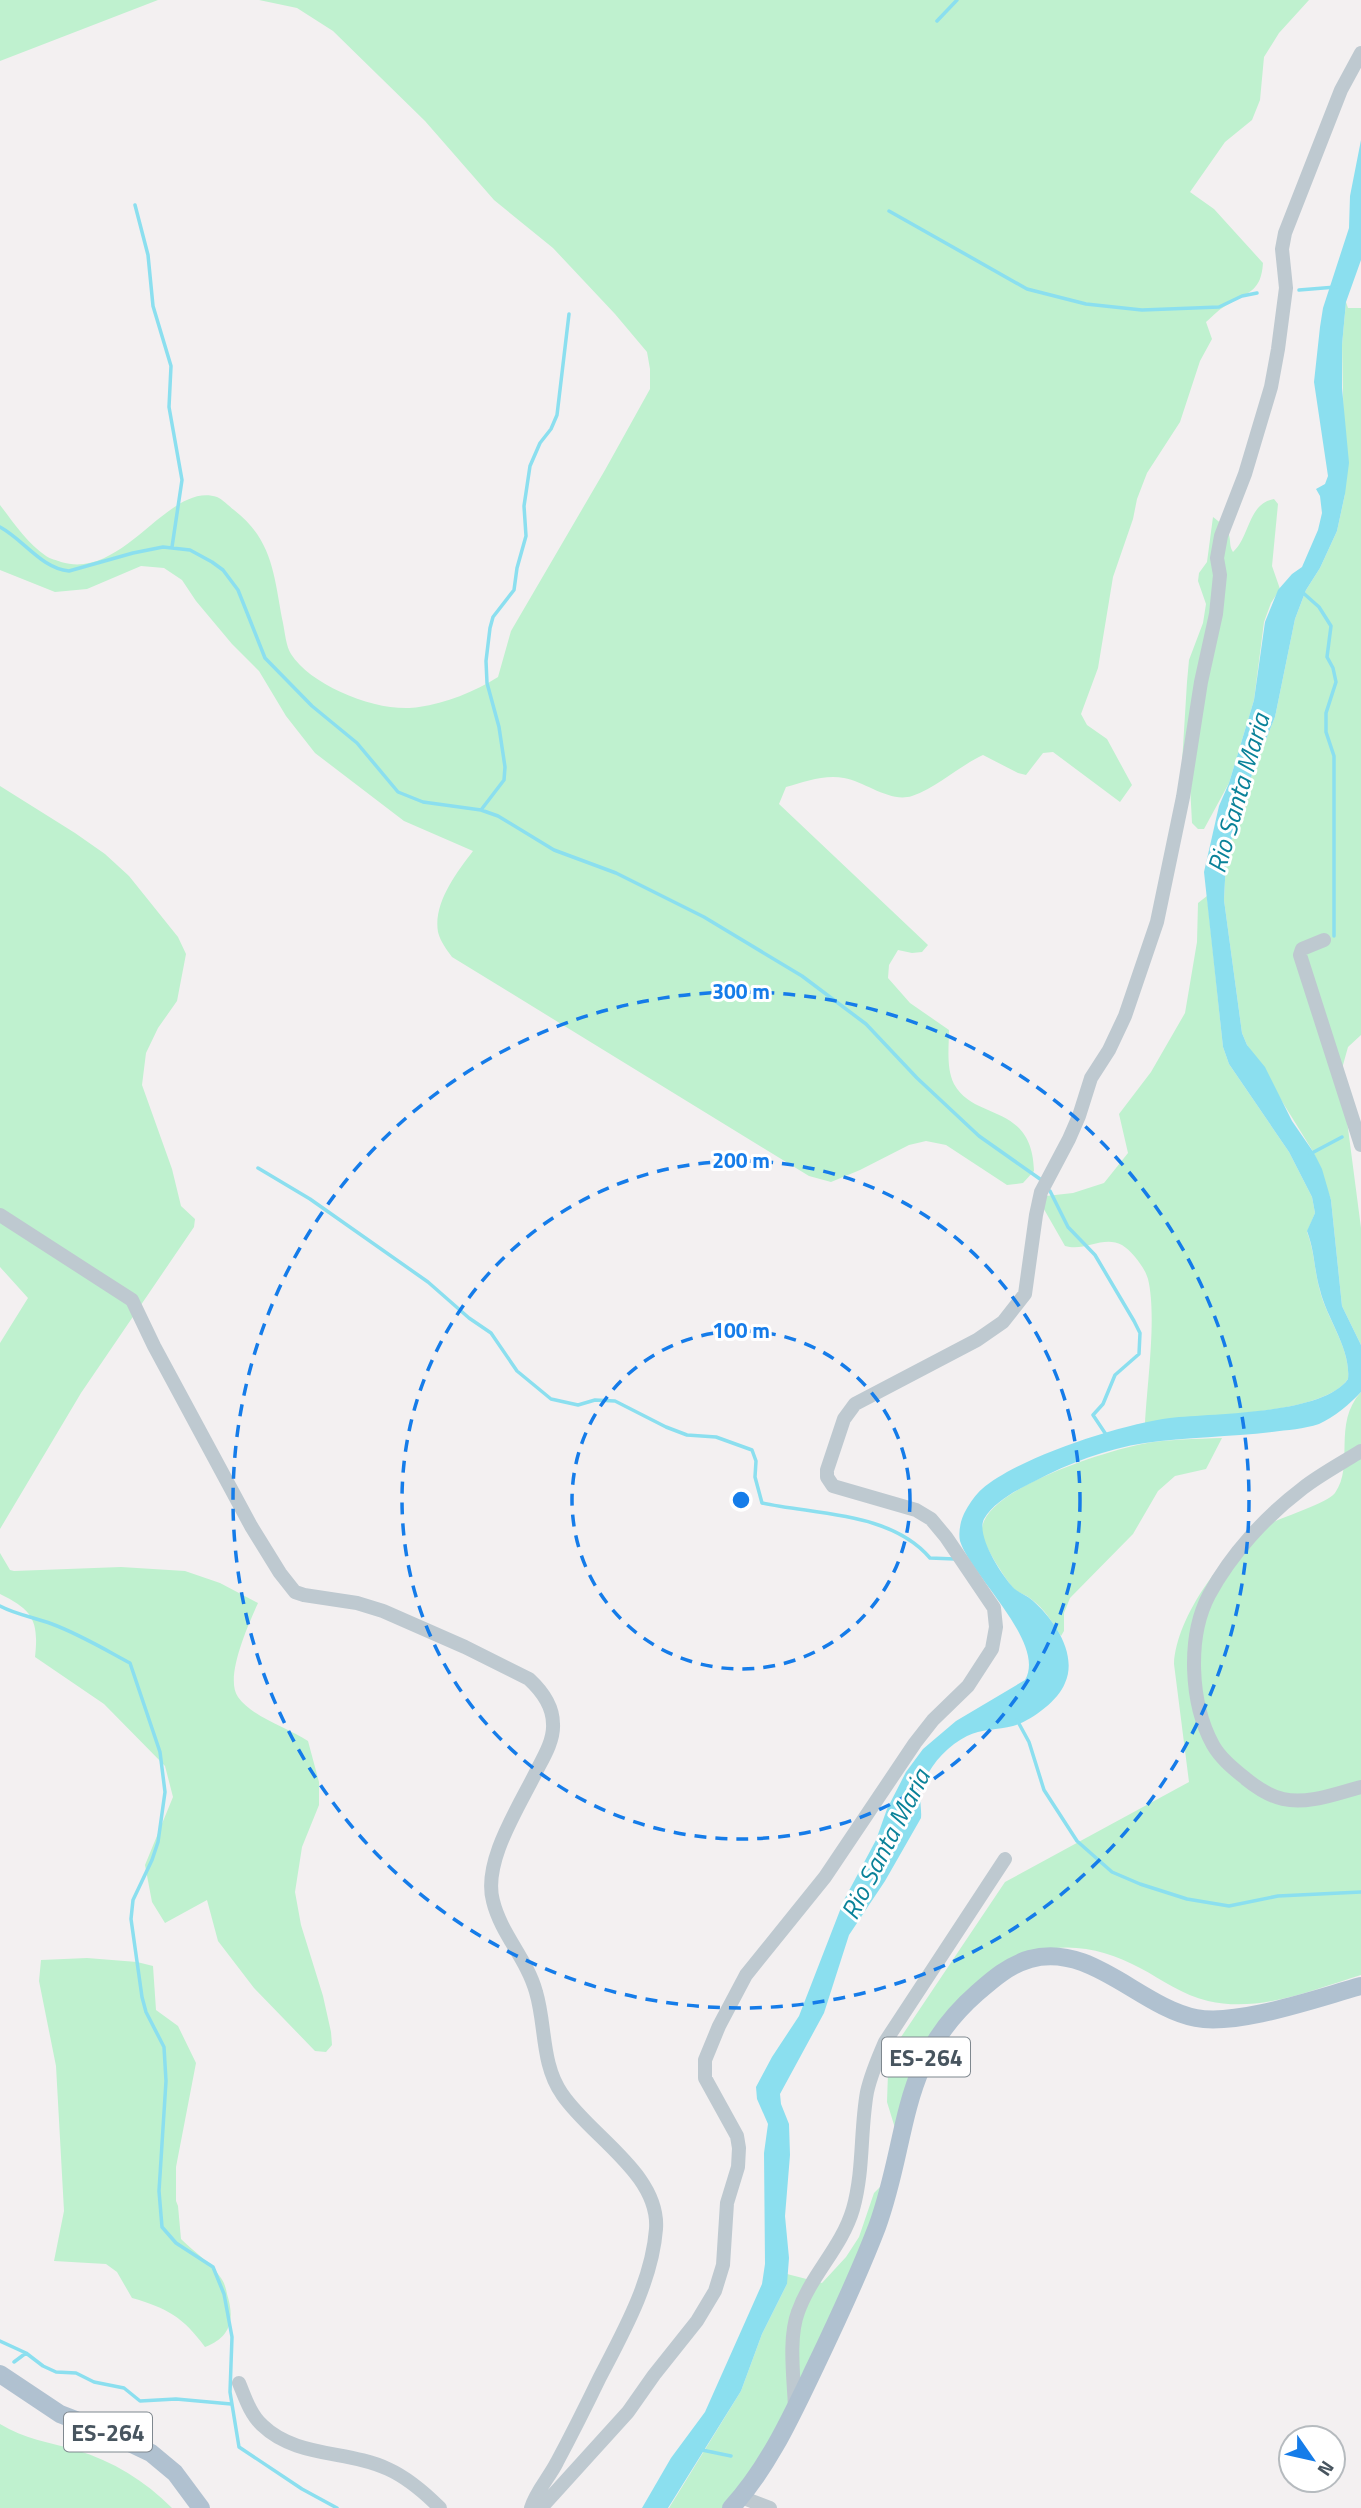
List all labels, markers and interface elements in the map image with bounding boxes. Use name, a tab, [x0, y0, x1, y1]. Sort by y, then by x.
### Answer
water label: Rio Santa Maria	[1197, 707, 1280, 877]
text: 300 m	[712, 975, 770, 1007]
text: 200 m	[712, 1144, 770, 1176]
text: 100 m	[712, 1314, 770, 1346]
centre of rings	[729, 1488, 753, 1512]
water label: Rio Santa Maria	[830, 1760, 941, 1926]
road number: ES-264	[882, 2038, 970, 2076]
road number: ES-264	[64, 2412, 152, 2452]
north arrow	[1277, 2424, 1347, 2494]
text: N	[1311, 2455, 1342, 2482]

